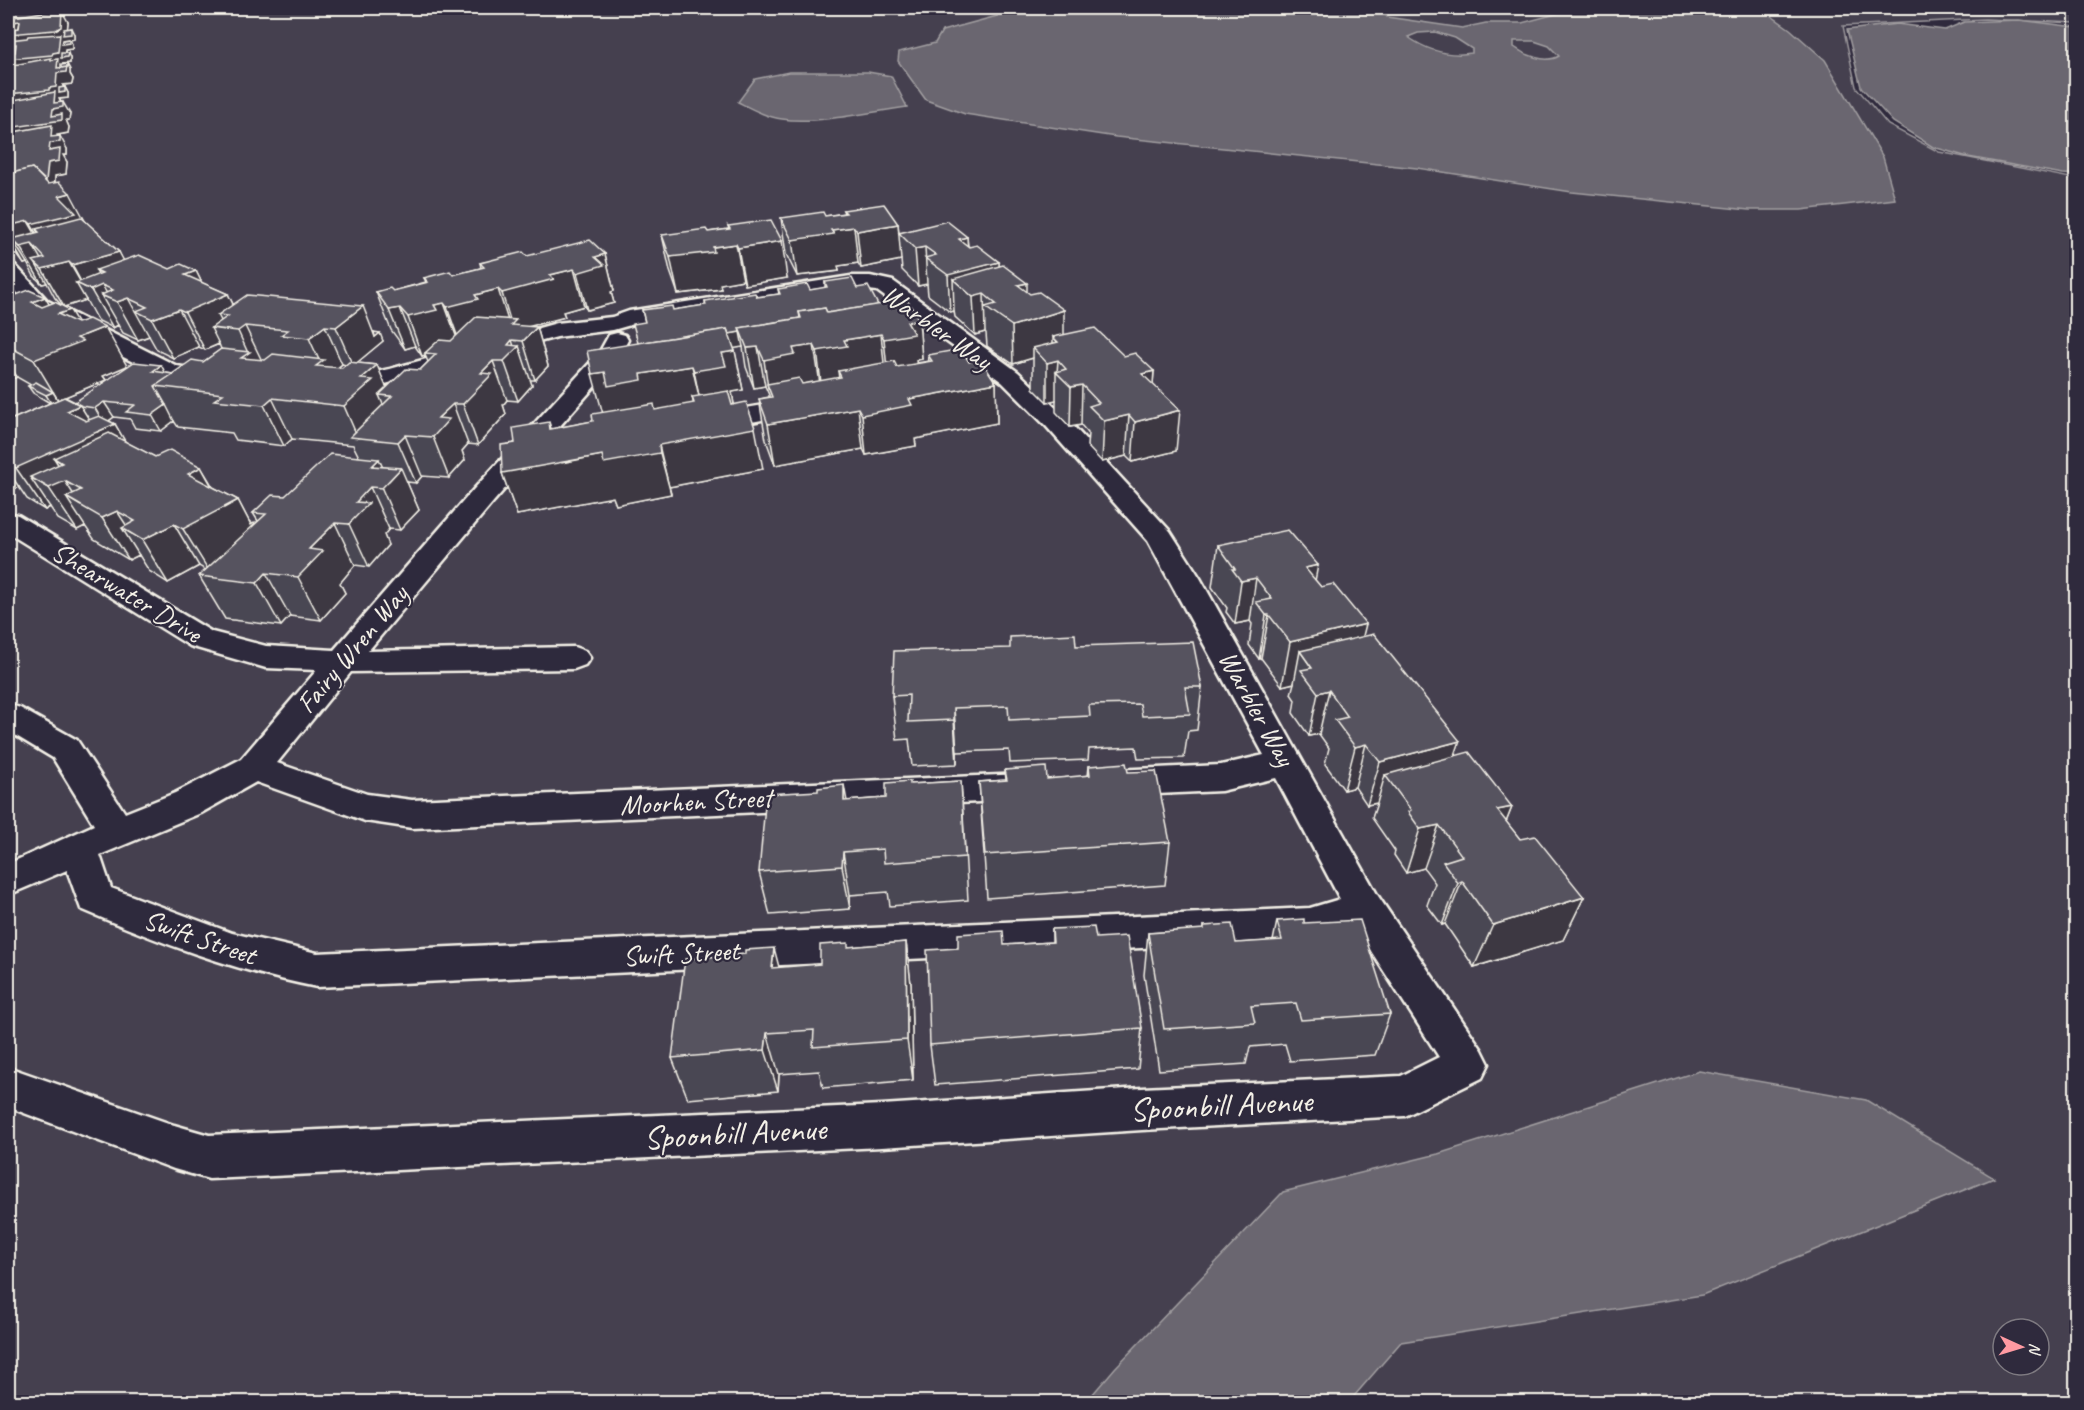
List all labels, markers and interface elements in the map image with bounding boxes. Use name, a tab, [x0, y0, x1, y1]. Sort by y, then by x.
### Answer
street label: Warbler Way	[875, 276, 1001, 379]
street label: Shearwater Drive	[46, 534, 210, 651]
street label: Fairy Wren Way	[288, 576, 417, 720]
street label: Warbler Way	[1211, 644, 1304, 774]
street label: Moorhen Street	[619, 779, 777, 822]
street label: Swift Street	[139, 902, 263, 973]
street label: Swift Street	[622, 932, 743, 974]
street label: Spoonbill Avenue	[1129, 1079, 1315, 1131]
street label: Spoonbill Avenue	[643, 1107, 829, 1159]
north arrow	[1991, 1317, 2051, 1377]
text: N	[2024, 1342, 2045, 1357]

